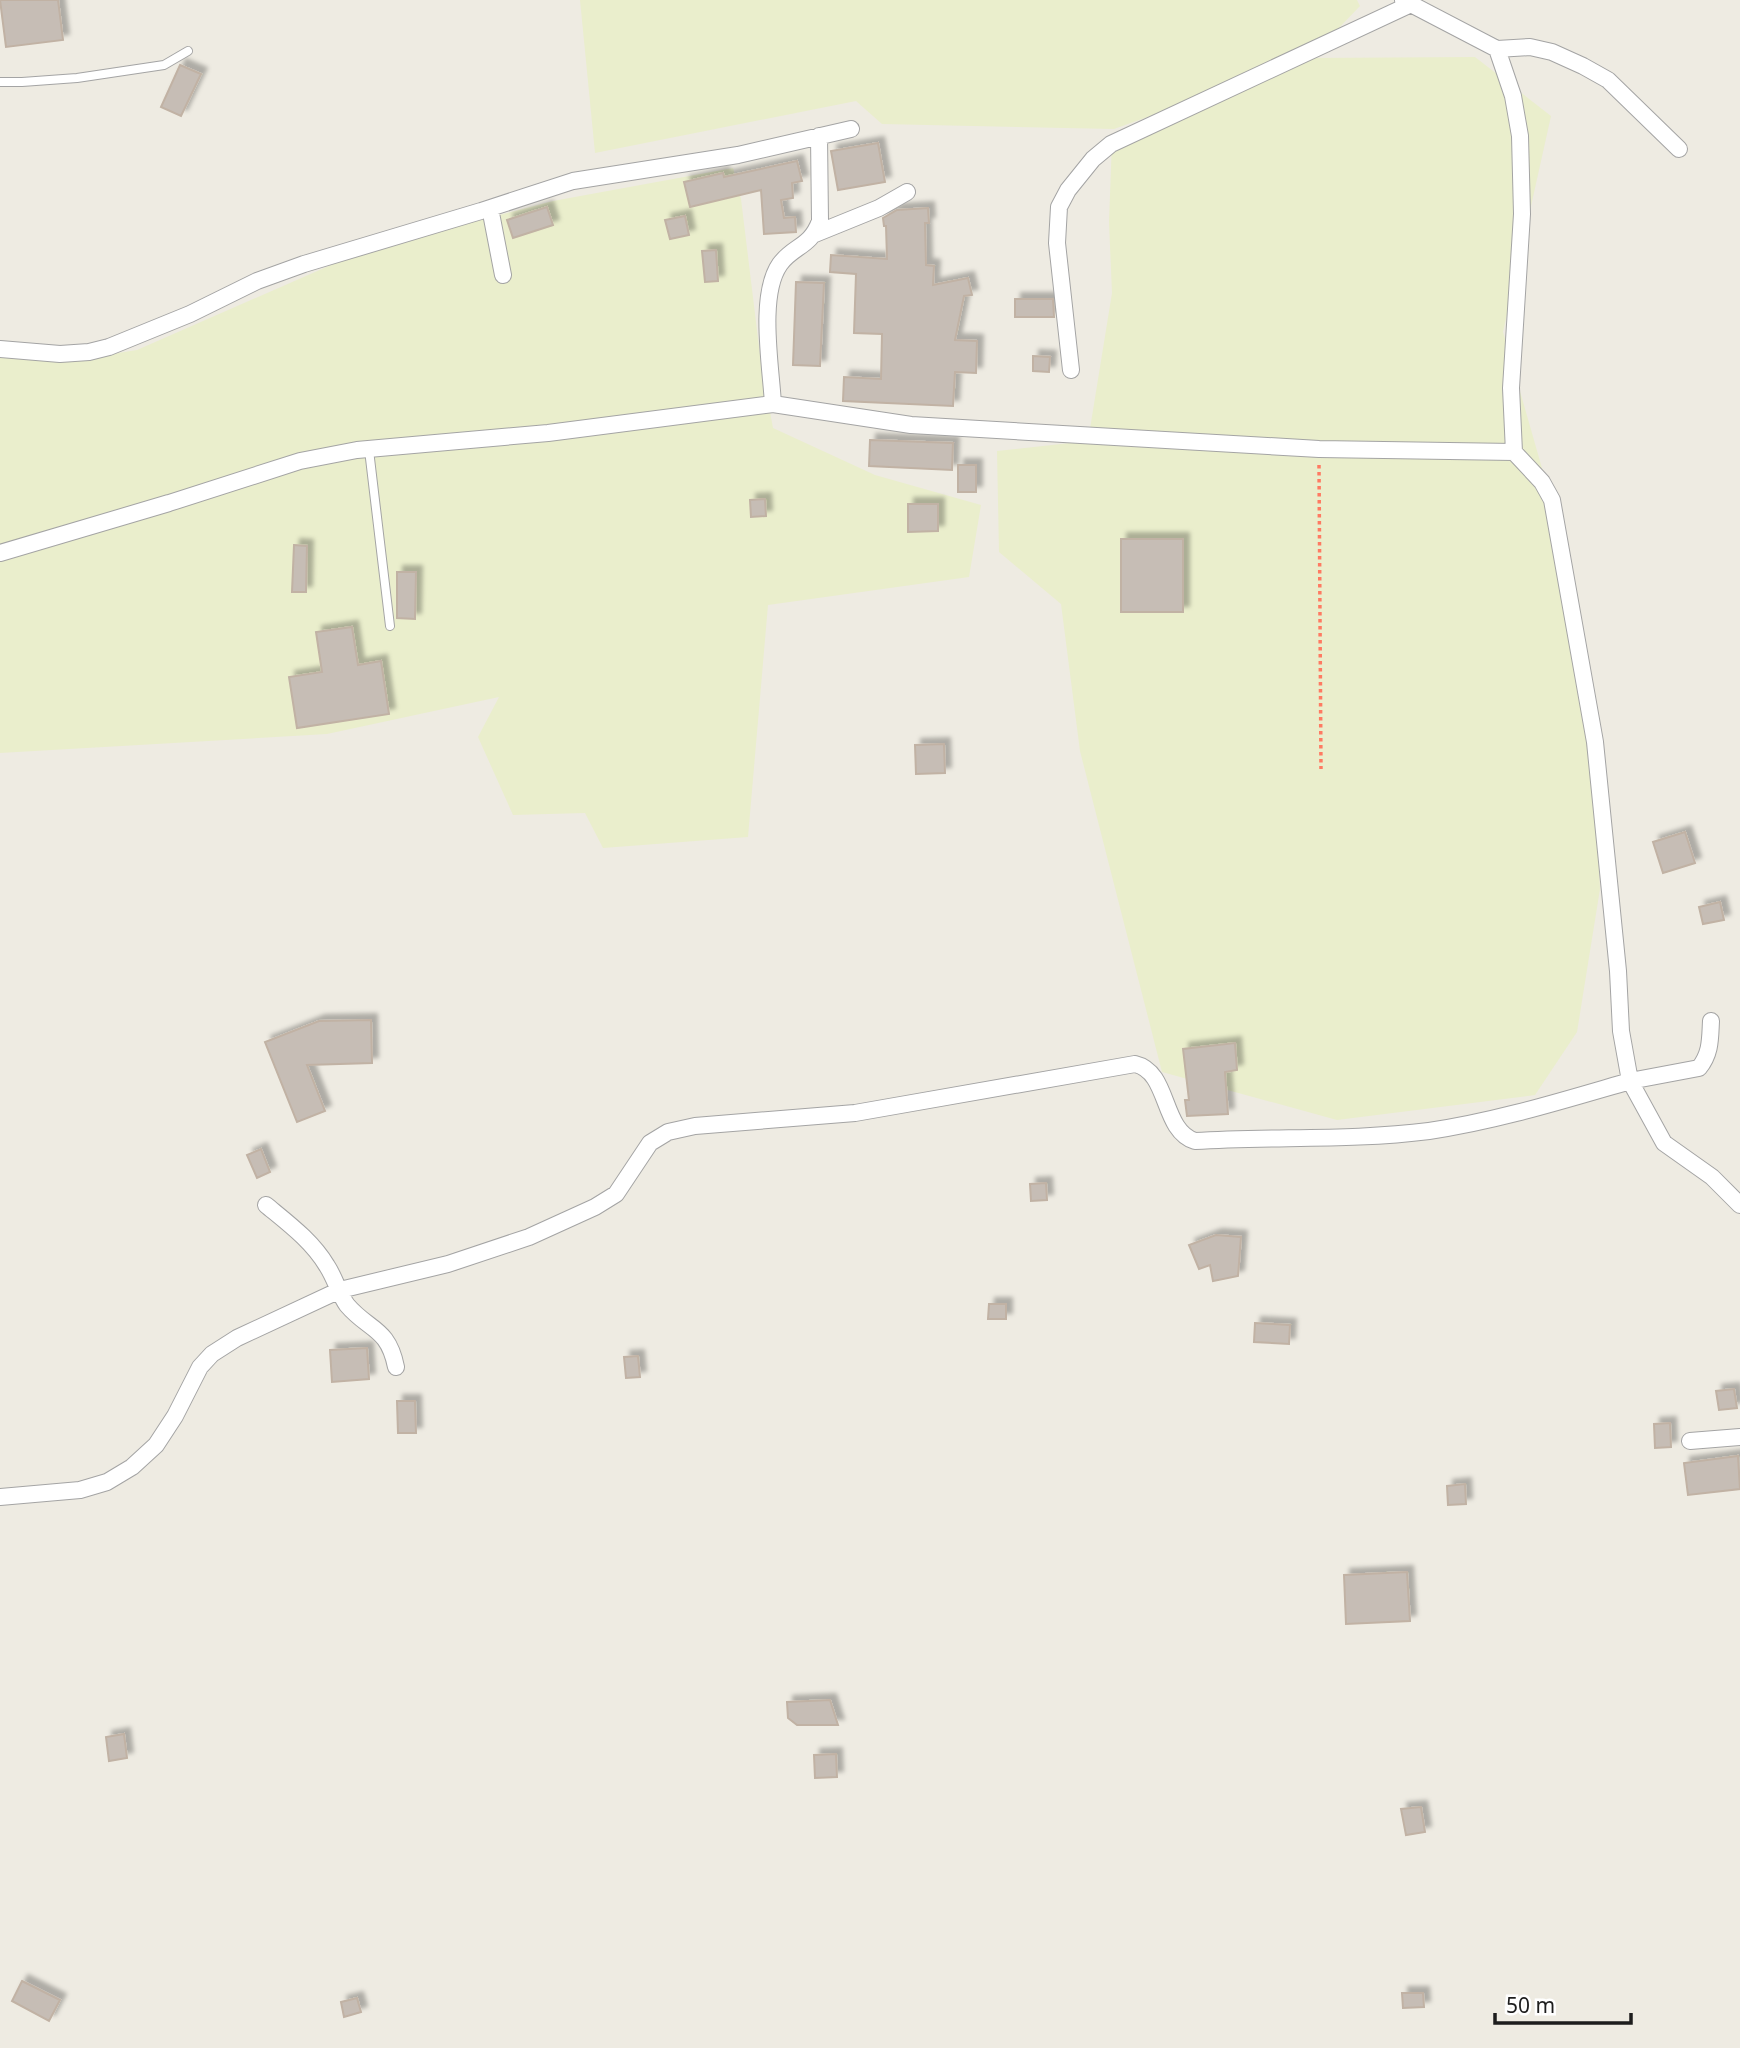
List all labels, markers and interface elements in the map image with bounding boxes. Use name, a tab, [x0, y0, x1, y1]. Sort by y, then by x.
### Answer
scale bar	[1495, 1982, 1632, 2026]
text: 50 m	[1506, 1991, 1555, 2019]

